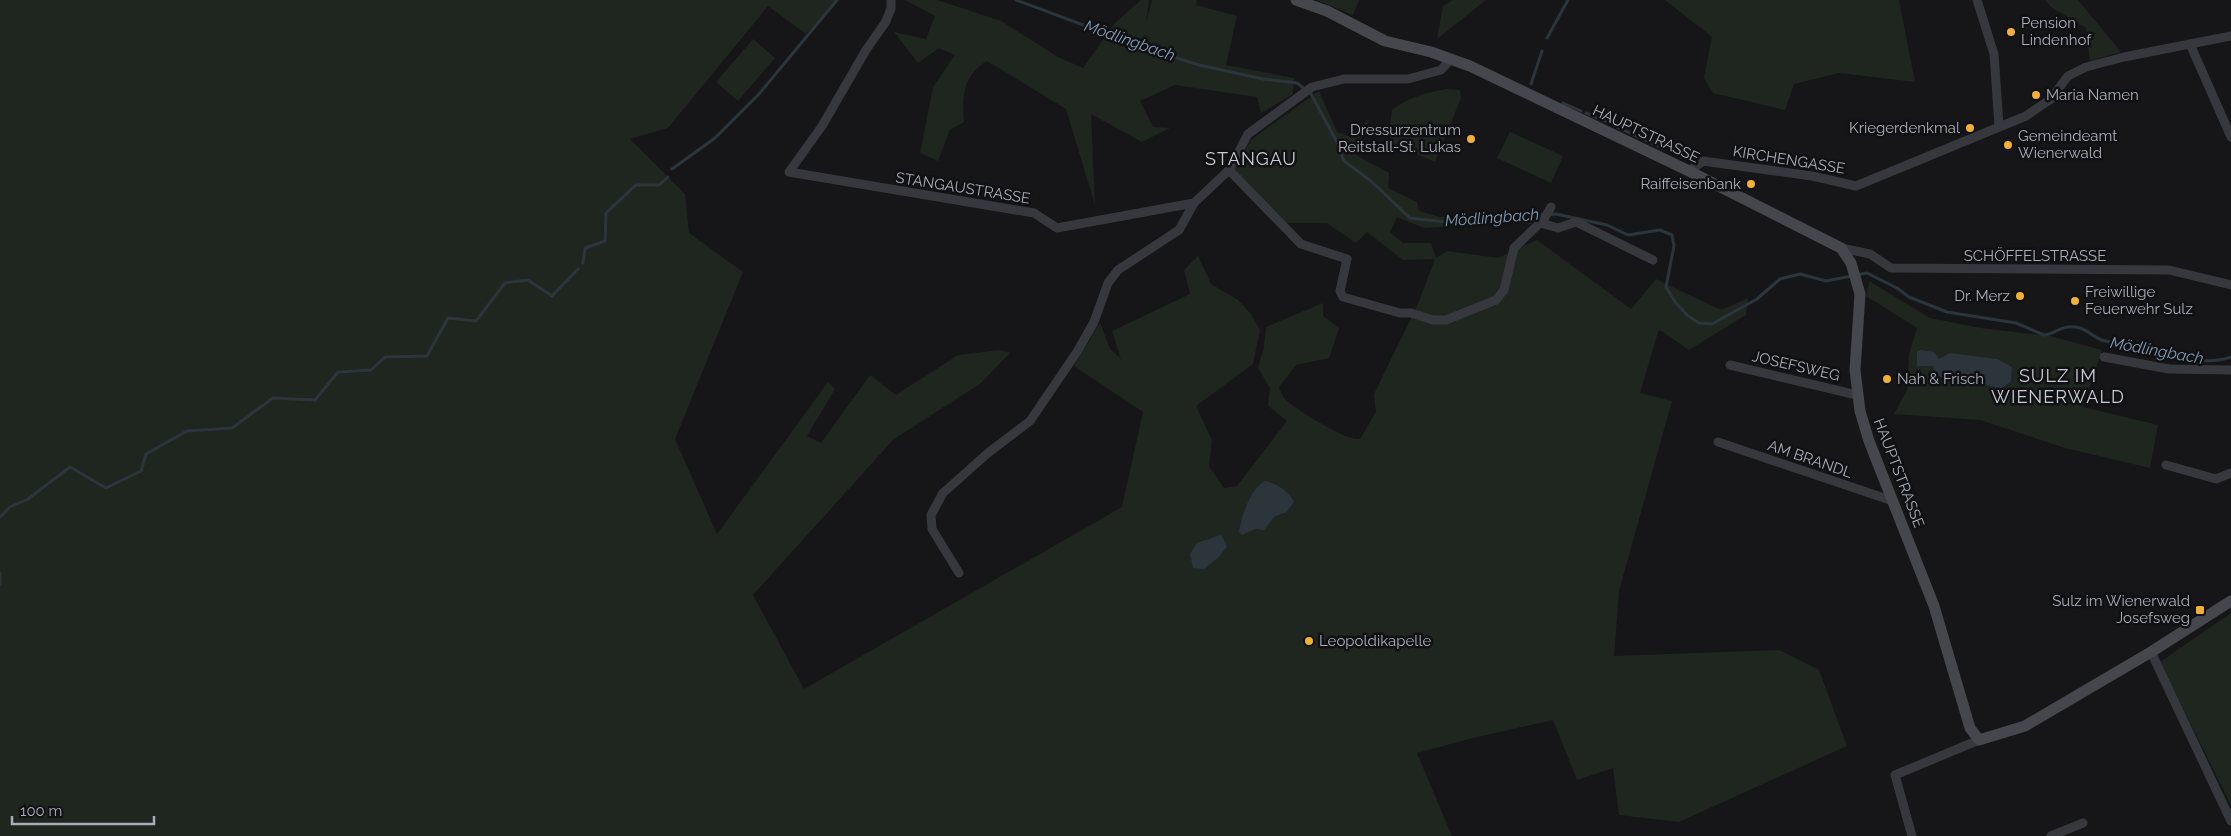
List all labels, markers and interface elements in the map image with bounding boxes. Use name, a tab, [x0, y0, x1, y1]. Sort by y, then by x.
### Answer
place label: Pension Lindenhof	[2021, 14, 2092, 49]
water label: Mödlingbach	[1082, 16, 1178, 65]
marker: Pension Lindenhof	[2005, 26, 2017, 38]
place label: Maria Namen	[2046, 86, 2139, 104]
marker: Maria Namen	[2030, 89, 2042, 101]
street label: HAUPTSTRASSE	[1590, 101, 1702, 167]
place label: Kriegerdenkmal	[1849, 119, 1961, 137]
place label: Dressurzentrum Reitstall-St. Lukas	[1338, 121, 1461, 156]
marker: Kriegerdenkmal	[1964, 122, 1976, 134]
place label: Gemeindeamt Wienerwald	[2018, 127, 2117, 162]
marker: Dressurzentrum Reitstall-St. Lukas	[1465, 133, 1477, 145]
marker: Gemeindeamt Wienerwald	[2002, 139, 2014, 151]
street label: KIRCHENGASSE	[1732, 142, 1846, 178]
district label: STANGAU	[1205, 148, 1297, 169]
street label: STANGAUSTRASSE	[894, 168, 1032, 208]
place label: Raiffeisenbank	[1640, 175, 1741, 193]
marker: Raiffeisenbank	[1745, 178, 1757, 190]
water label: Mödlingbach	[1444, 205, 1540, 230]
street label: SCHÖFFELSTRASSE	[1964, 246, 2106, 265]
place label: Freiwillige Feuerwehr Sulz	[2085, 283, 2193, 318]
place label: Dr. Merz	[1954, 287, 2010, 305]
marker: Dr. Merz	[2014, 290, 2026, 302]
marker: Freiwillige Feuerwehr Sulz	[2069, 295, 2081, 307]
water label: Mödlingbach	[2109, 333, 2205, 368]
street label: JOSEFSWEG	[1750, 347, 1842, 385]
district label: SULZ IM WIENERWALD	[1991, 365, 2125, 407]
place label: Nah & Frisch	[1897, 370, 1984, 388]
marker: Nah & Frisch	[1881, 373, 1893, 385]
street label: HAUPTSTRASSE	[1870, 416, 1928, 530]
street label: AM BRANDL	[1765, 436, 1855, 482]
place label: Sulz im Wienerwald Josefsweg	[2052, 592, 2190, 627]
marker: Sulz im Wienerwald Josefsweg	[2194, 604, 2206, 616]
place label: Leopoldikapelle	[1319, 632, 1431, 650]
marker: Leopoldikapelle	[1303, 635, 1315, 647]
scale bar	[12, 794, 155, 826]
text: 100 m	[20, 802, 62, 820]

